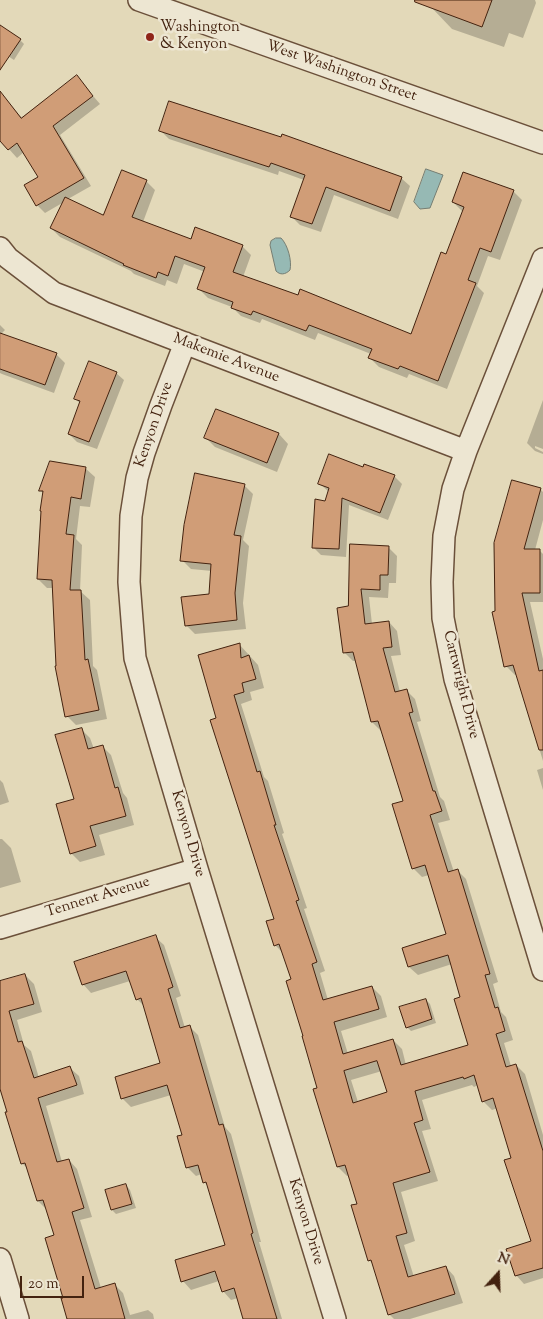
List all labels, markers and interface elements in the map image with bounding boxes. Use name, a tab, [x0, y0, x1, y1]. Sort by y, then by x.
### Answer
place label: Washington & Kenyon	[160, 19, 240, 54]
marker: Washington & Kenyon	[144, 31, 156, 43]
street label: West Washington Street	[263, 38, 419, 106]
street label: Makemie Avenue	[170, 330, 282, 388]
street label: Kenyon Drive	[132, 380, 178, 470]
street label: Cartwright Drive	[438, 629, 482, 741]
street label: Kenyon Drive	[166, 789, 208, 879]
street label: Tennent Avenue	[44, 874, 152, 922]
street label: Kenyon Drive	[283, 1177, 327, 1267]
north arrow	[473, 1249, 523, 1299]
text: N	[494, 1249, 512, 1271]
scale bar	[22, 1266, 86, 1298]
text: 20 m	[28, 1274, 59, 1295]

